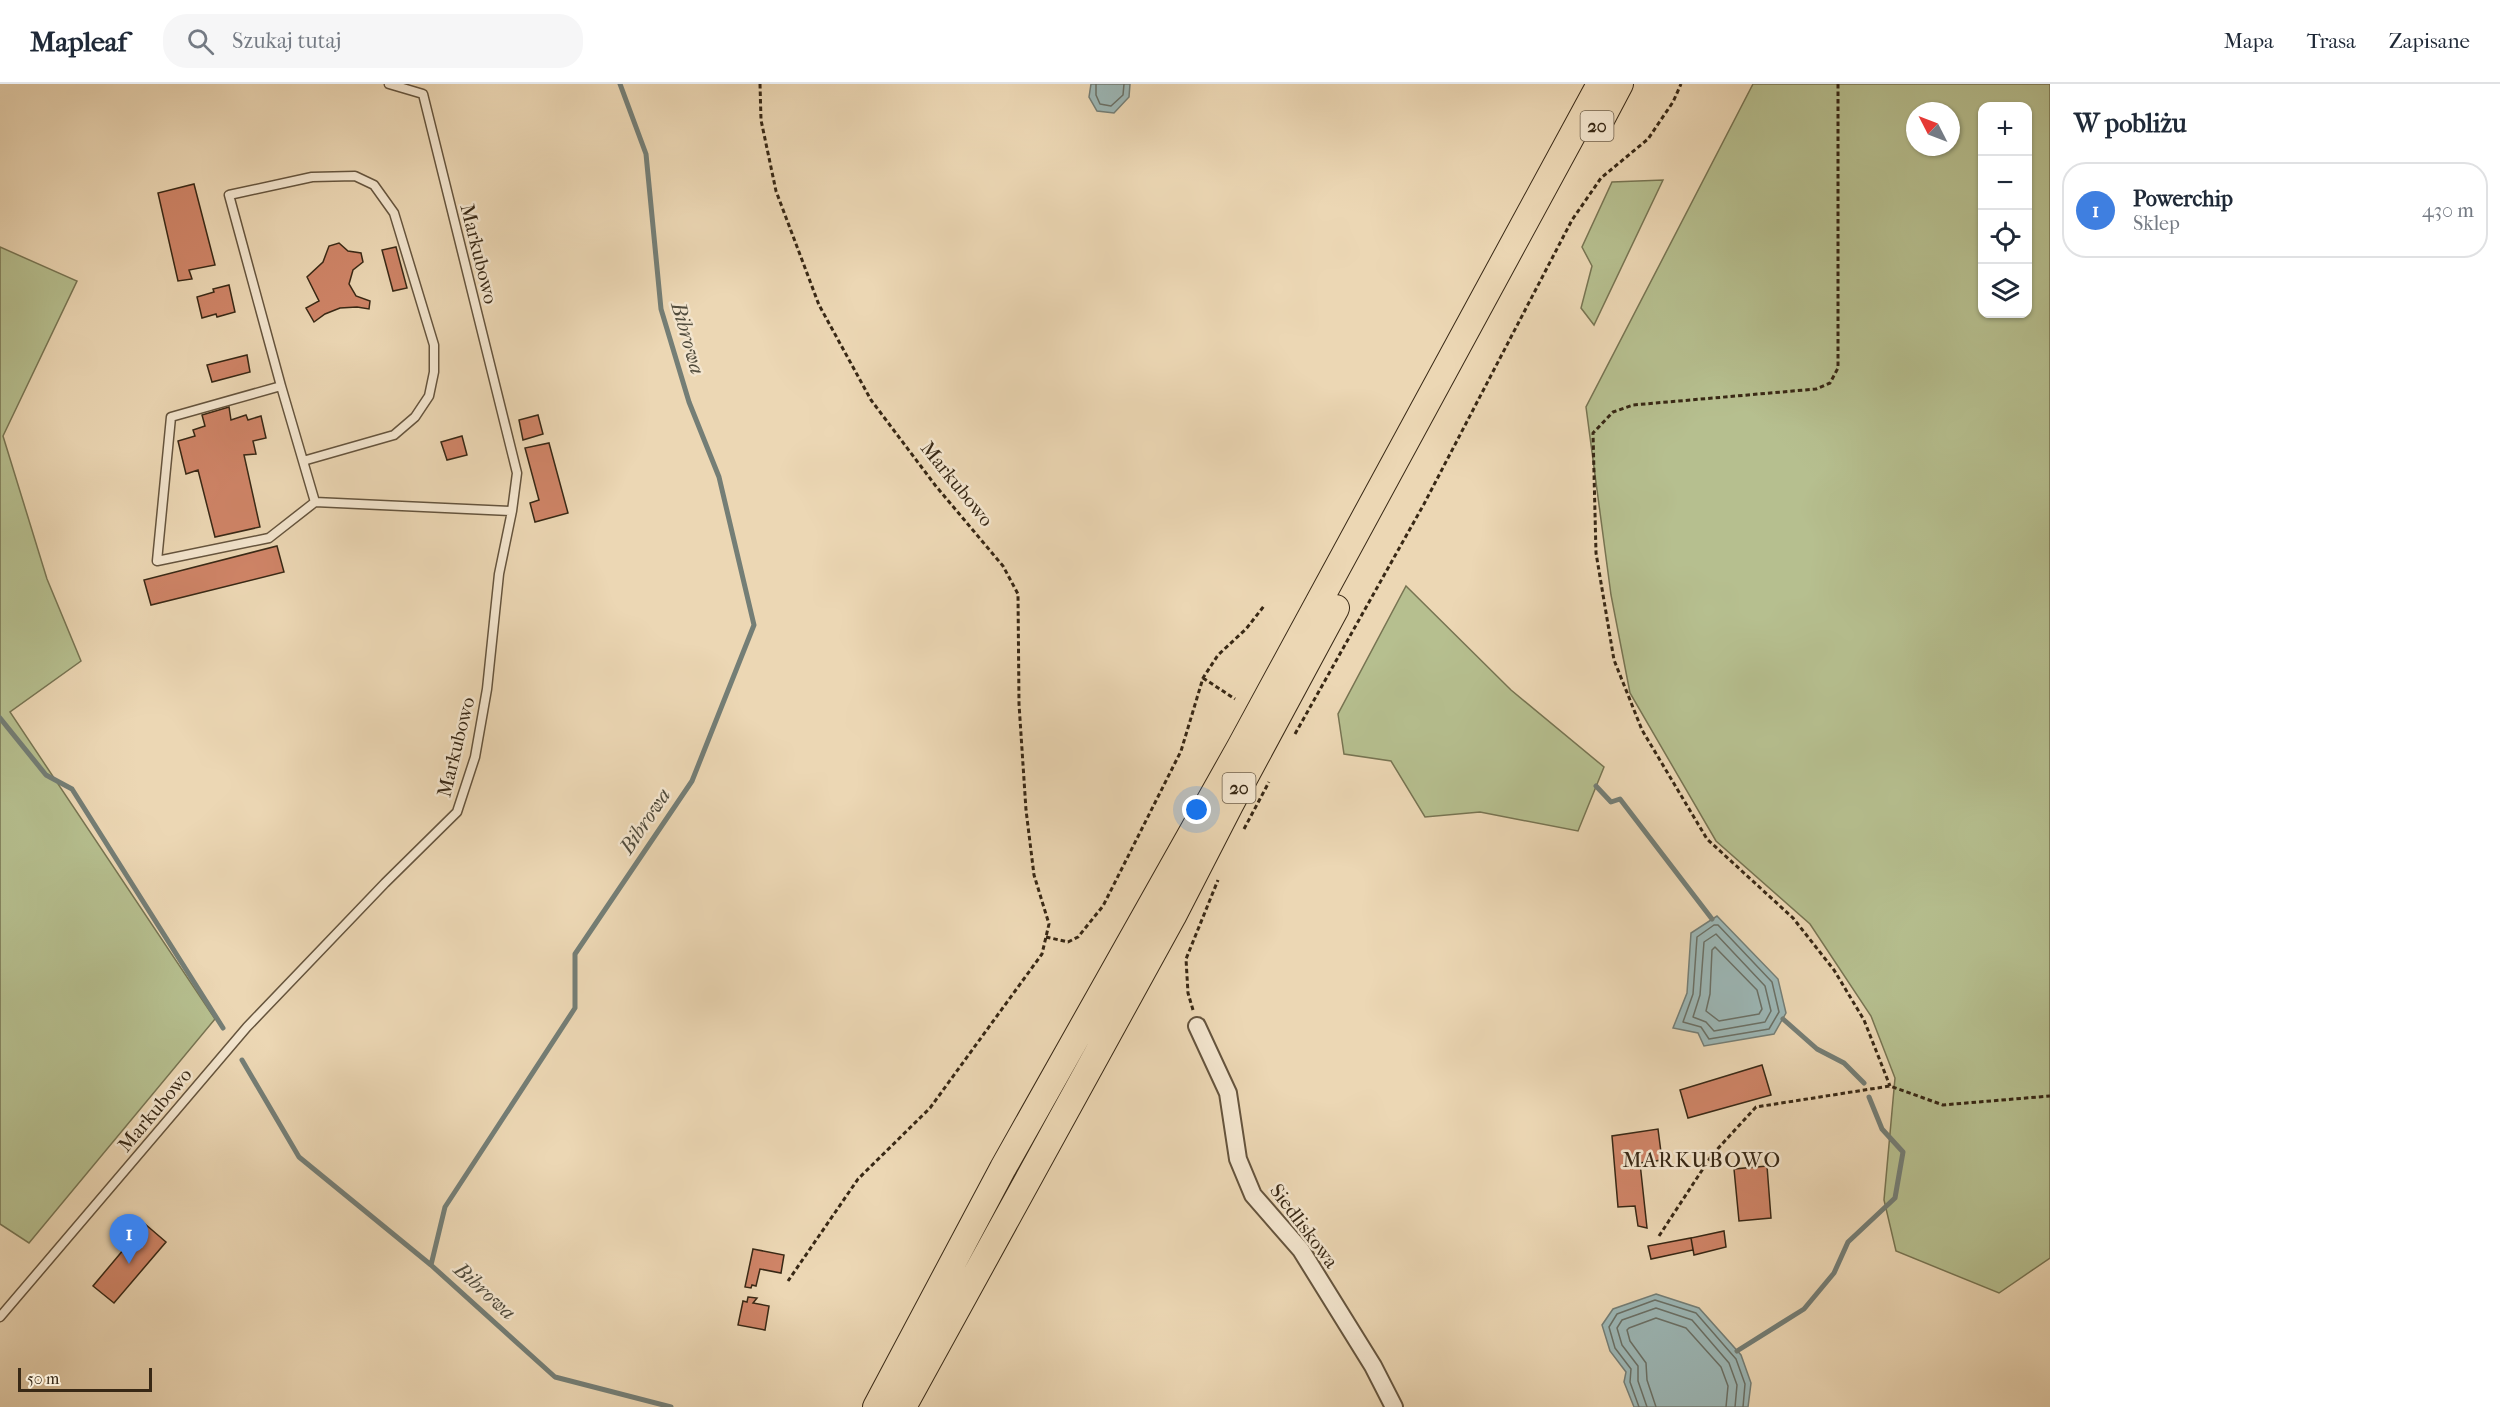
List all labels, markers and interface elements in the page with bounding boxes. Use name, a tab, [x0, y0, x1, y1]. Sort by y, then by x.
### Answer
search box	[163, 14, 583, 68]
text: Mapleaf	[30, 25, 127, 58]
icon: search	[184, 25, 217, 58]
text: Szukaj tutaj	[232, 28, 341, 54]
text: Mapa	[2224, 29, 2274, 53]
text: Trasa	[2307, 29, 2356, 53]
text: Zapisane	[2389, 29, 2470, 53]
north arrow	[1906, 102, 1960, 156]
map controls	[1978, 102, 2032, 318]
button: +	[1978, 102, 2032, 156]
text: W pobliżu	[2074, 108, 2187, 139]
road number: 20	[1580, 111, 1614, 141]
button: −	[1978, 156, 2032, 210]
text: Powerchip	[2133, 186, 2233, 212]
text: 1	[2092, 199, 2099, 222]
text: 430 m	[2422, 199, 2474, 222]
street label: Markubowo	[455, 202, 503, 306]
button: locate	[1978, 210, 2032, 264]
text: Sklep	[2133, 212, 2180, 235]
button: layers	[1978, 264, 2032, 318]
water label: Bibrowa	[666, 298, 710, 377]
street label: Markubowo	[916, 437, 998, 531]
street label: Markubowo	[432, 695, 480, 799]
road number: 20	[1222, 773, 1256, 803]
water label: Bibrowa	[614, 784, 676, 859]
your location	[1182, 795, 1211, 824]
street label: Markubowo	[113, 1063, 197, 1157]
district label: MARKUBOWO	[1622, 1148, 1782, 1172]
street label: Siedliskowa	[1265, 1179, 1343, 1273]
pin: 1	[110, 1214, 148, 1264]
water label: Bibrowa	[449, 1257, 520, 1325]
scale bar	[18, 1365, 152, 1392]
text: 50 m	[27, 1369, 59, 1388]

